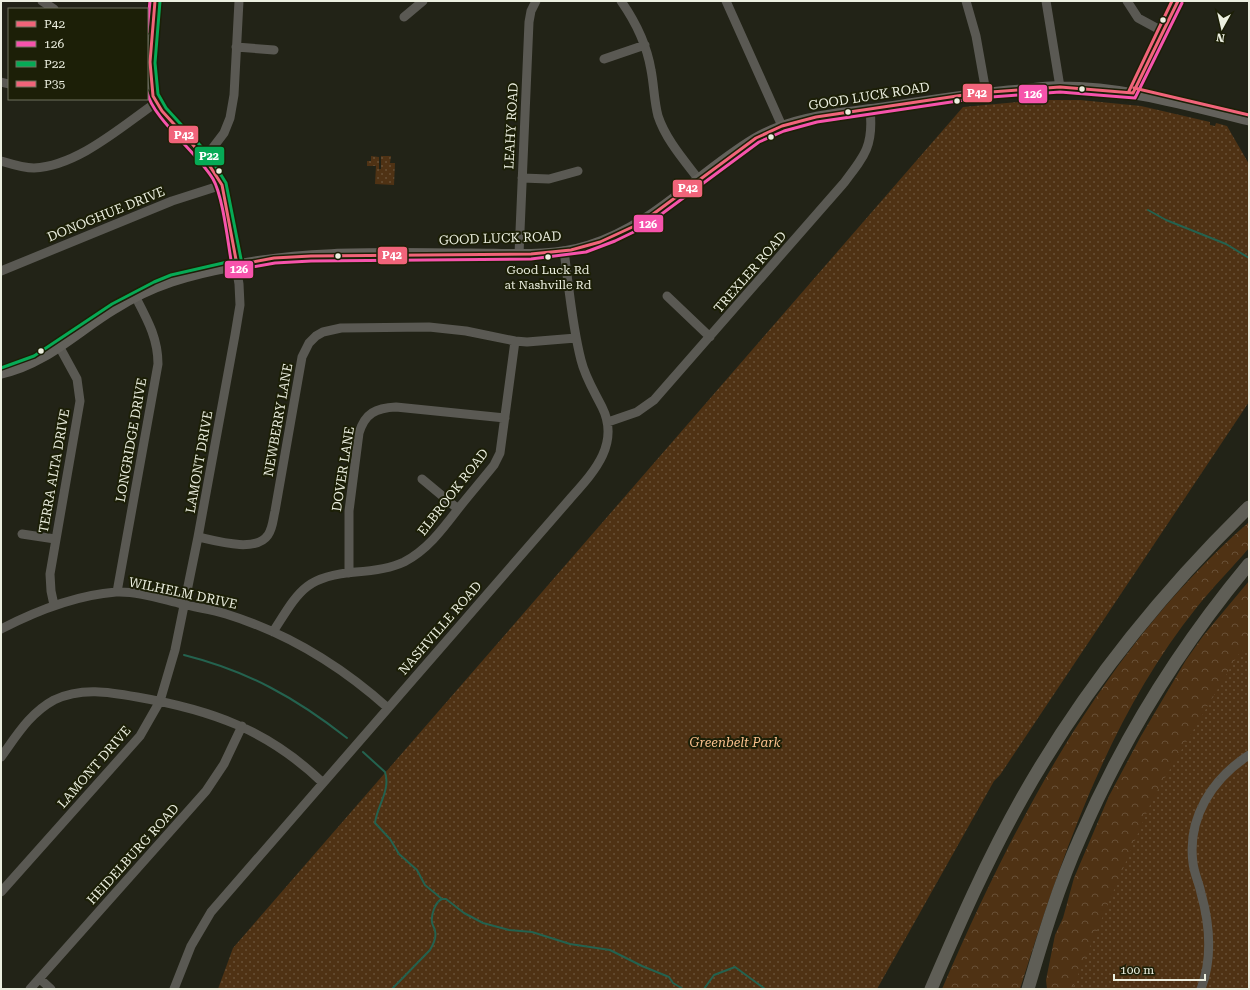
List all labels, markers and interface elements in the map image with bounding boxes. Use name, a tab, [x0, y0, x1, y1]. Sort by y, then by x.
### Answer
legend	[8, 8, 148, 100]
north arrow	[1202, 8, 1242, 48]
unlabelled marker	[1158, 15, 1168, 25]
text: P42	[44, 17, 65, 31]
text: N	[1215, 30, 1226, 44]
text: 126	[44, 37, 64, 51]
text: P22	[44, 57, 65, 71]
text: P35	[44, 77, 65, 91]
street label: GOOD LUCK ROAD	[807, 79, 931, 113]
street label: LEAHY ROAD	[501, 82, 521, 170]
line badge: P42	[962, 83, 993, 103]
line badge: 126	[1018, 84, 1048, 104]
unlabelled marker	[1077, 84, 1087, 94]
text: P42	[967, 87, 987, 100]
text: 126	[1024, 88, 1042, 101]
unlabelled marker	[952, 96, 962, 106]
unlabelled marker	[843, 107, 853, 117]
line badge: P42	[168, 125, 199, 144]
text: P42	[174, 129, 194, 142]
unlabelled marker	[766, 132, 776, 142]
line badge: P22	[194, 146, 225, 166]
text: P22	[199, 150, 219, 163]
unlabelled marker	[214, 166, 224, 176]
line badge: P42	[672, 179, 703, 198]
text: P42	[678, 182, 698, 195]
street label: DONOGHUE DRIVE	[45, 184, 167, 244]
line badge: 126	[633, 214, 664, 233]
text: 126	[639, 218, 657, 231]
street label: GOOD LUCK ROAD	[438, 228, 562, 248]
street label: TREXLER ROAD	[711, 228, 789, 316]
line badge: P42	[377, 246, 408, 265]
text: P42	[382, 249, 402, 262]
unlabelled marker	[333, 251, 343, 261]
marker: Good Luck Rd at Nashville Rd	[543, 252, 553, 262]
line badge: 126	[224, 260, 254, 279]
text: 126	[230, 263, 248, 276]
place label: Good Luck Rd at Nashville Rd	[505, 263, 592, 292]
unlabelled marker	[36, 346, 46, 356]
street label: NEWBERRY LANE	[261, 362, 295, 478]
street label: LONGRIDGE DRIVE	[113, 377, 149, 503]
street label: TERRA ALTA DRIVE	[36, 408, 72, 534]
street label: LAMONT DRIVE	[183, 410, 215, 514]
street label: DOVER LANE	[329, 425, 357, 513]
street label: ELBROOK ROAD	[415, 446, 491, 538]
street label: WILHELM DRIVE	[127, 574, 239, 612]
street label: NASHVILLE ROAD	[395, 578, 485, 678]
street label: LAMONT DRIVE	[54, 723, 134, 811]
park label: Greenbelt Park	[690, 735, 781, 750]
street label: HEIDELBURG ROAD	[84, 801, 182, 907]
scale bar	[1114, 956, 1205, 982]
text: 100 m	[1120, 963, 1154, 977]

